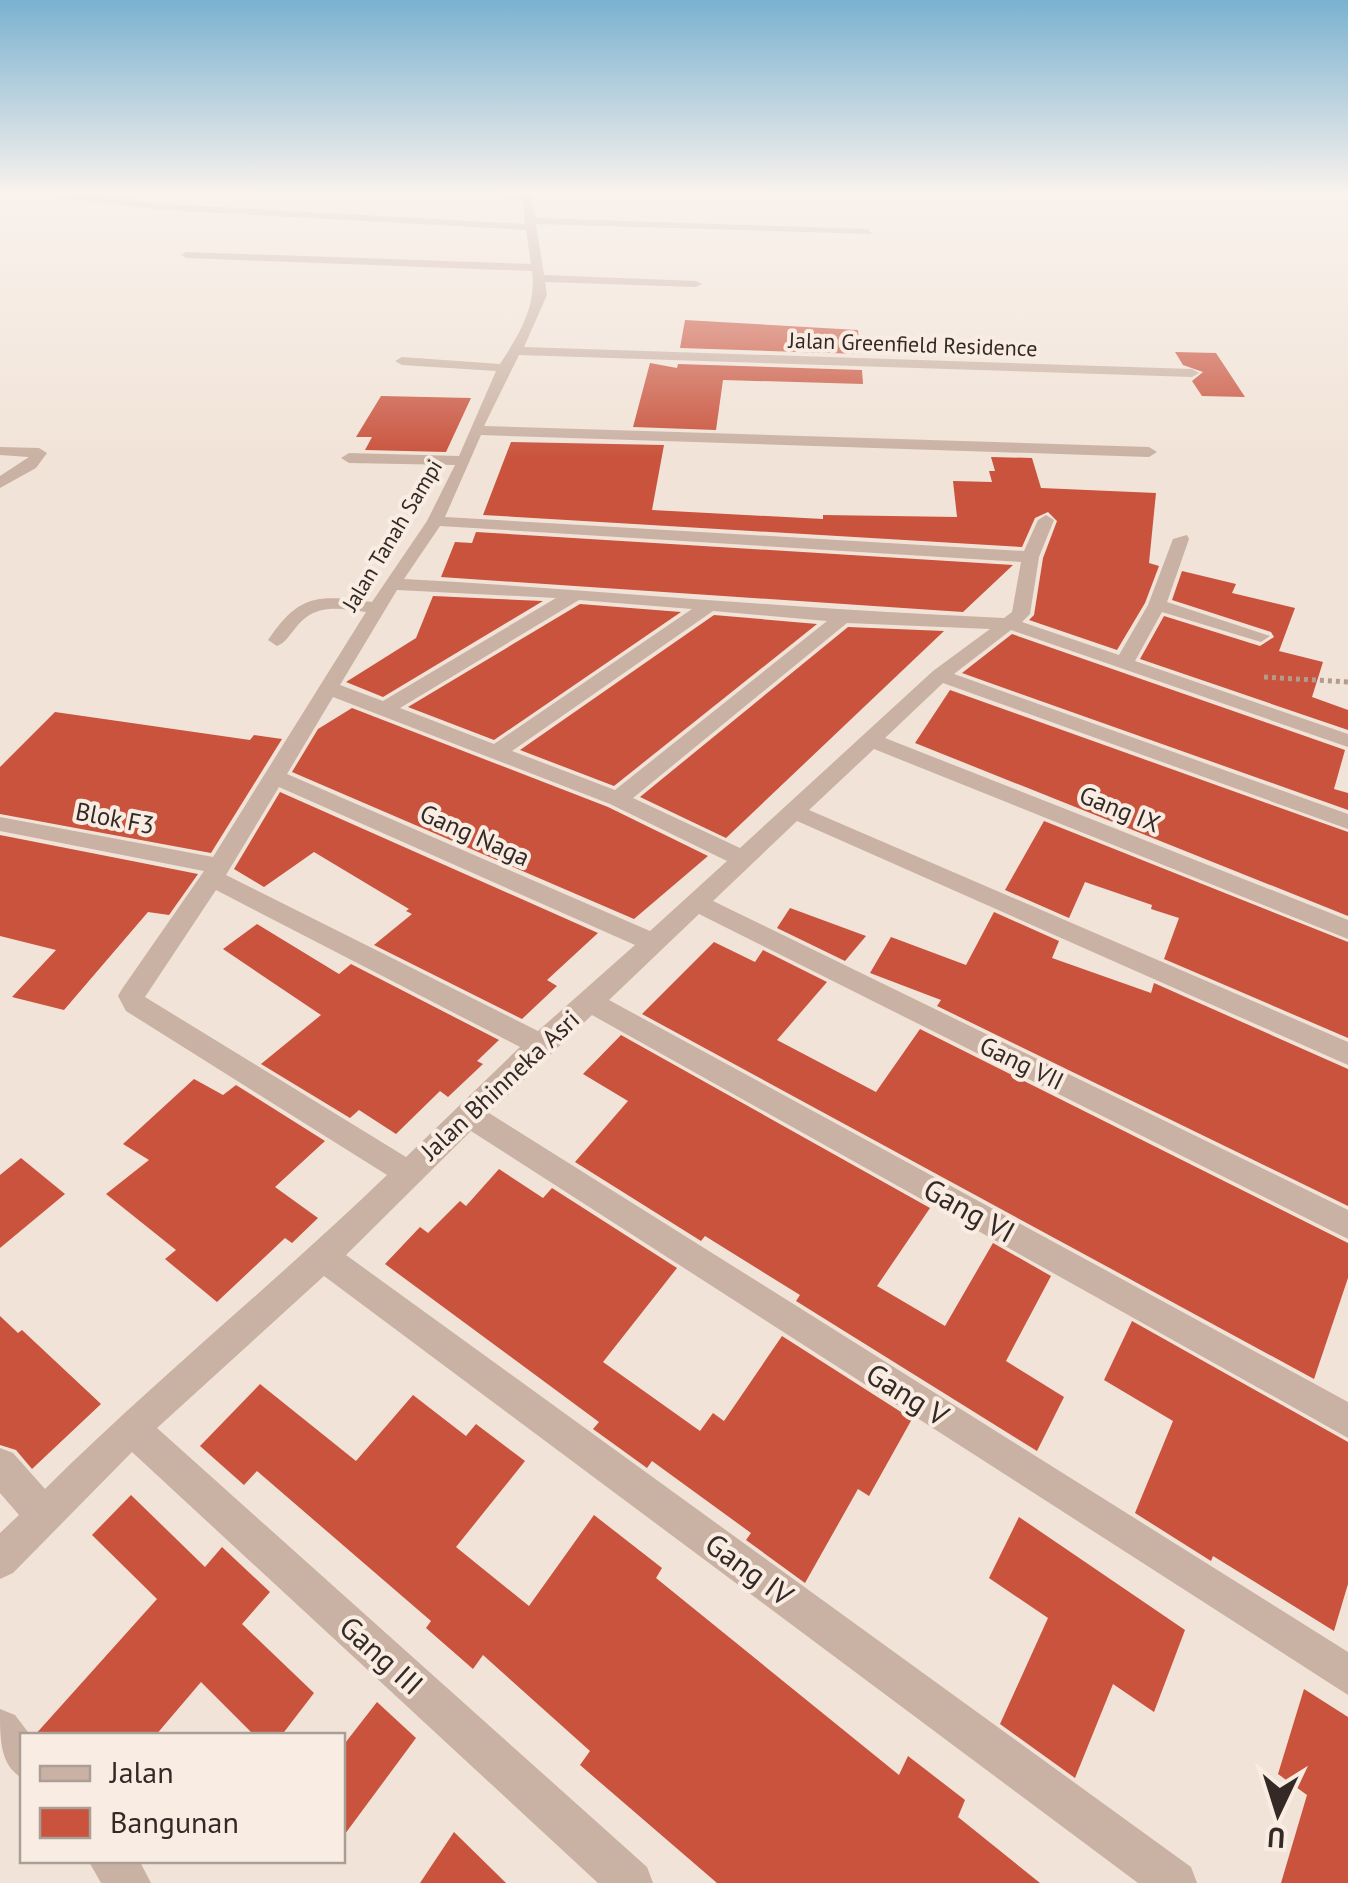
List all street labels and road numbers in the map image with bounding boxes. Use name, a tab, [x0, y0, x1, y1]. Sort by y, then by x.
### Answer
street label: Jalan Greenfield Residence	[787, 326, 1038, 362]
street label: Jalan Tanah Sampi	[335, 454, 448, 617]
street label: Gang IX	[1075, 778, 1165, 840]
street label: Blok F3	[73, 795, 157, 841]
street label: Gang Naga	[415, 797, 535, 873]
street label: Jalan Bhinneka Asri	[413, 1003, 586, 1167]
street label: Gang VII	[975, 1029, 1069, 1097]
street label: Gang VI	[917, 1169, 1022, 1251]
street label: Gang V	[859, 1353, 957, 1435]
street label: Gang IV	[698, 1524, 802, 1614]
street label: Gang III	[332, 1607, 432, 1703]

